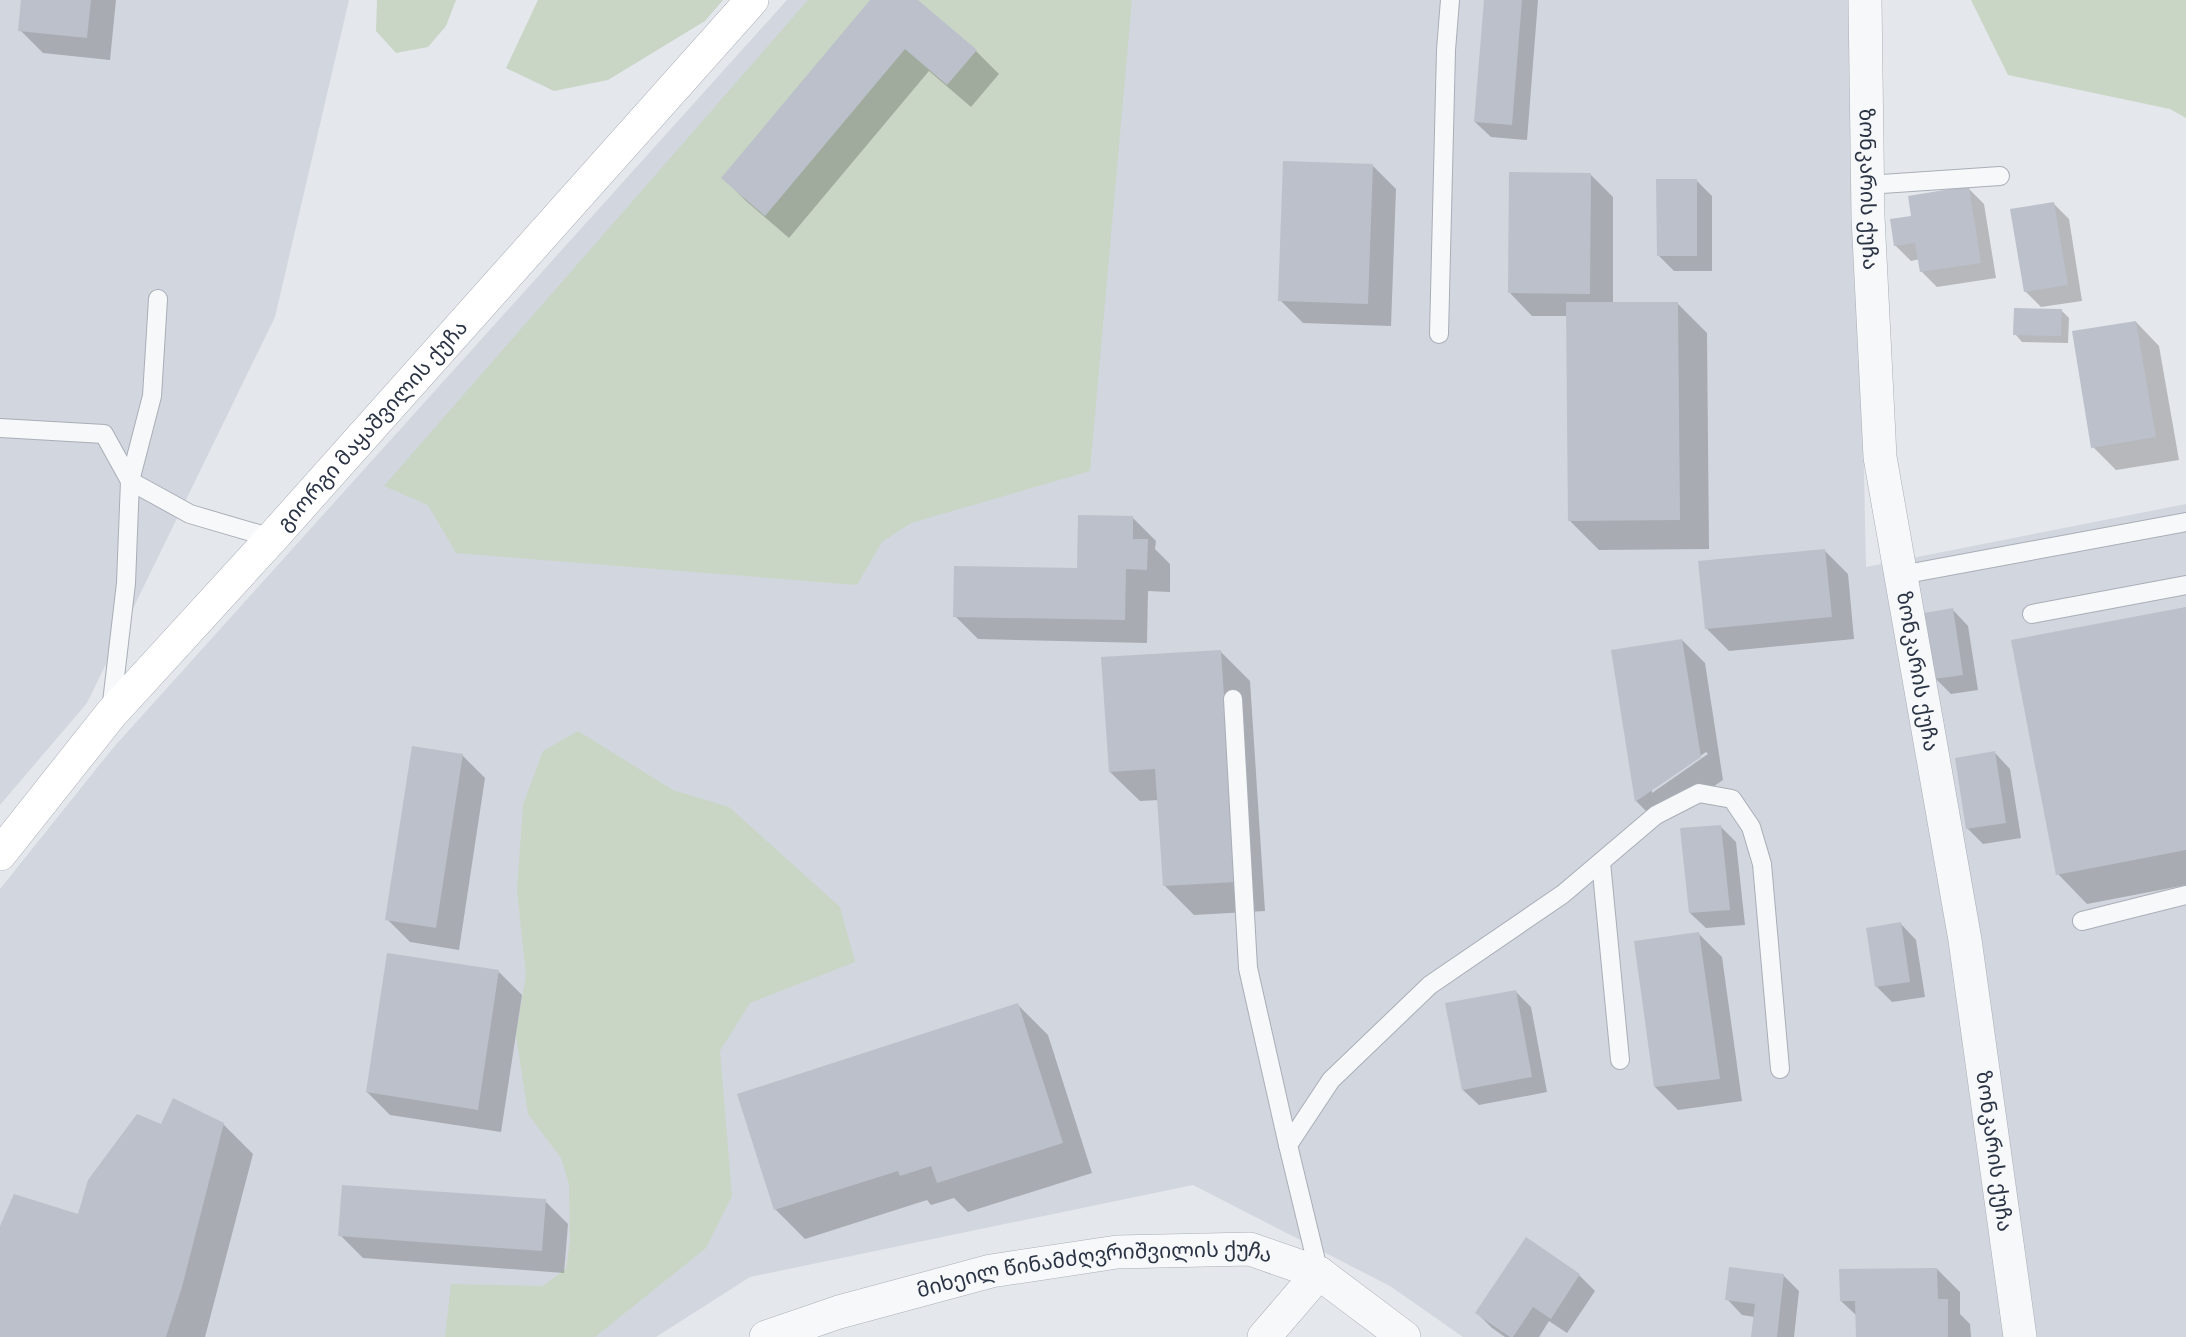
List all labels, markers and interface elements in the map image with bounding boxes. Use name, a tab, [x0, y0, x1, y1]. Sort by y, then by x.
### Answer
street label: ზონკარის ქუჩა	[1854, 108, 1884, 270]
street label: გიორგი მაყაშვილის ქუჩა	[272, 315, 472, 536]
street label: ზონკარის ქუჩა	[1892, 589, 1945, 753]
street label: ზონკარის ქუჩა	[1971, 1069, 2018, 1233]
street label: მიხეილ წინამძღვრიშვილის ქუჩა	[914, 1236, 1276, 1303]

